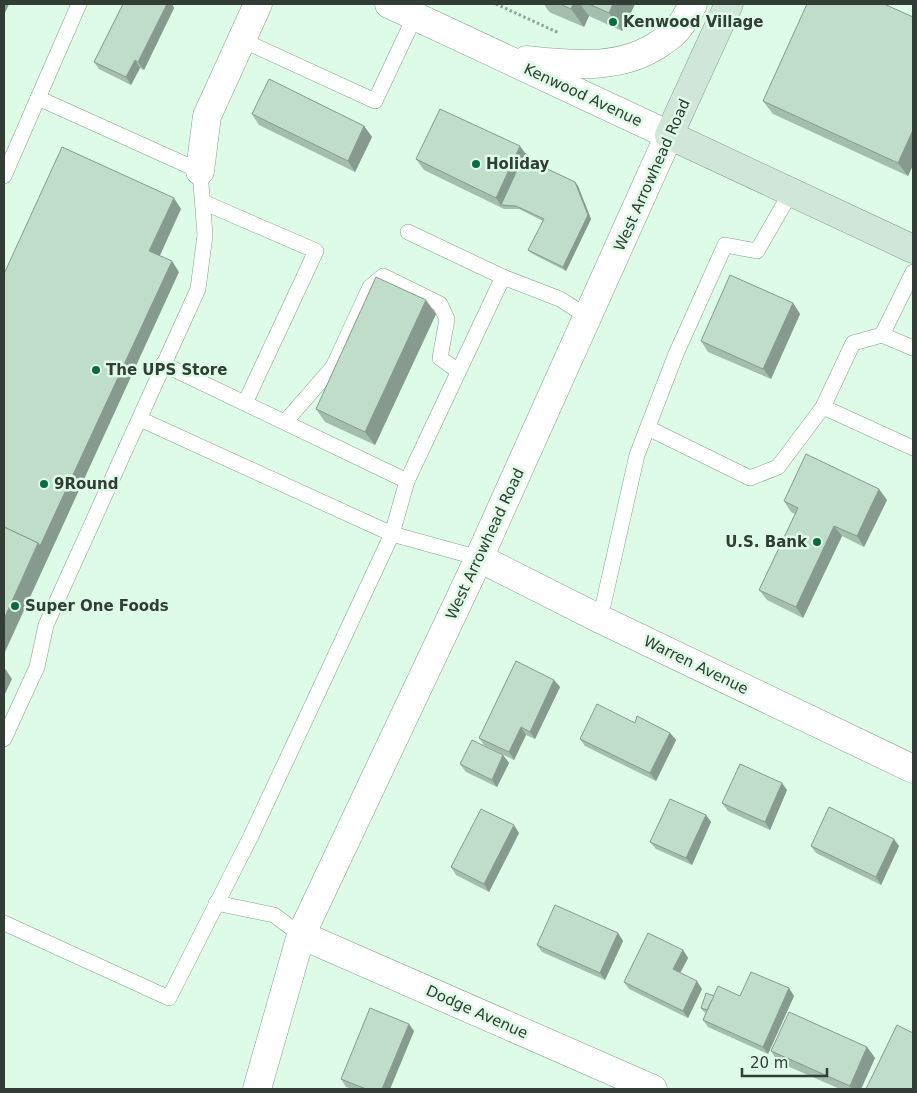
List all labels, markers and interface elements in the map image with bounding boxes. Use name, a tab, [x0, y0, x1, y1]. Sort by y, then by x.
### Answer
place label: Kenwood Village	[623, 13, 763, 31]
marker: Kenwood Village	[607, 16, 619, 28]
street label: Kenwood Avenue	[521, 60, 645, 130]
street label: West Arrowhead Road	[610, 96, 694, 254]
place label: Holiday	[486, 155, 550, 173]
marker: Holiday	[470, 158, 482, 170]
place label: The UPS Store	[106, 361, 227, 379]
marker: The UPS Store	[90, 364, 102, 376]
street label: West Arrowhead Road	[442, 465, 528, 623]
place label: 9Round	[54, 475, 118, 493]
marker: 9Round	[38, 478, 50, 490]
place label: U.S. Bank	[725, 533, 808, 551]
marker: U.S. Bank	[811, 536, 823, 548]
place label: Super One Foods	[25, 597, 169, 615]
marker: Super One Foods	[9, 600, 21, 612]
street label: Warren Avenue	[641, 632, 751, 698]
street label: Dodge Avenue	[423, 982, 531, 1042]
scale bar	[742, 1046, 827, 1078]
text: 20 m	[750, 1054, 788, 1072]

